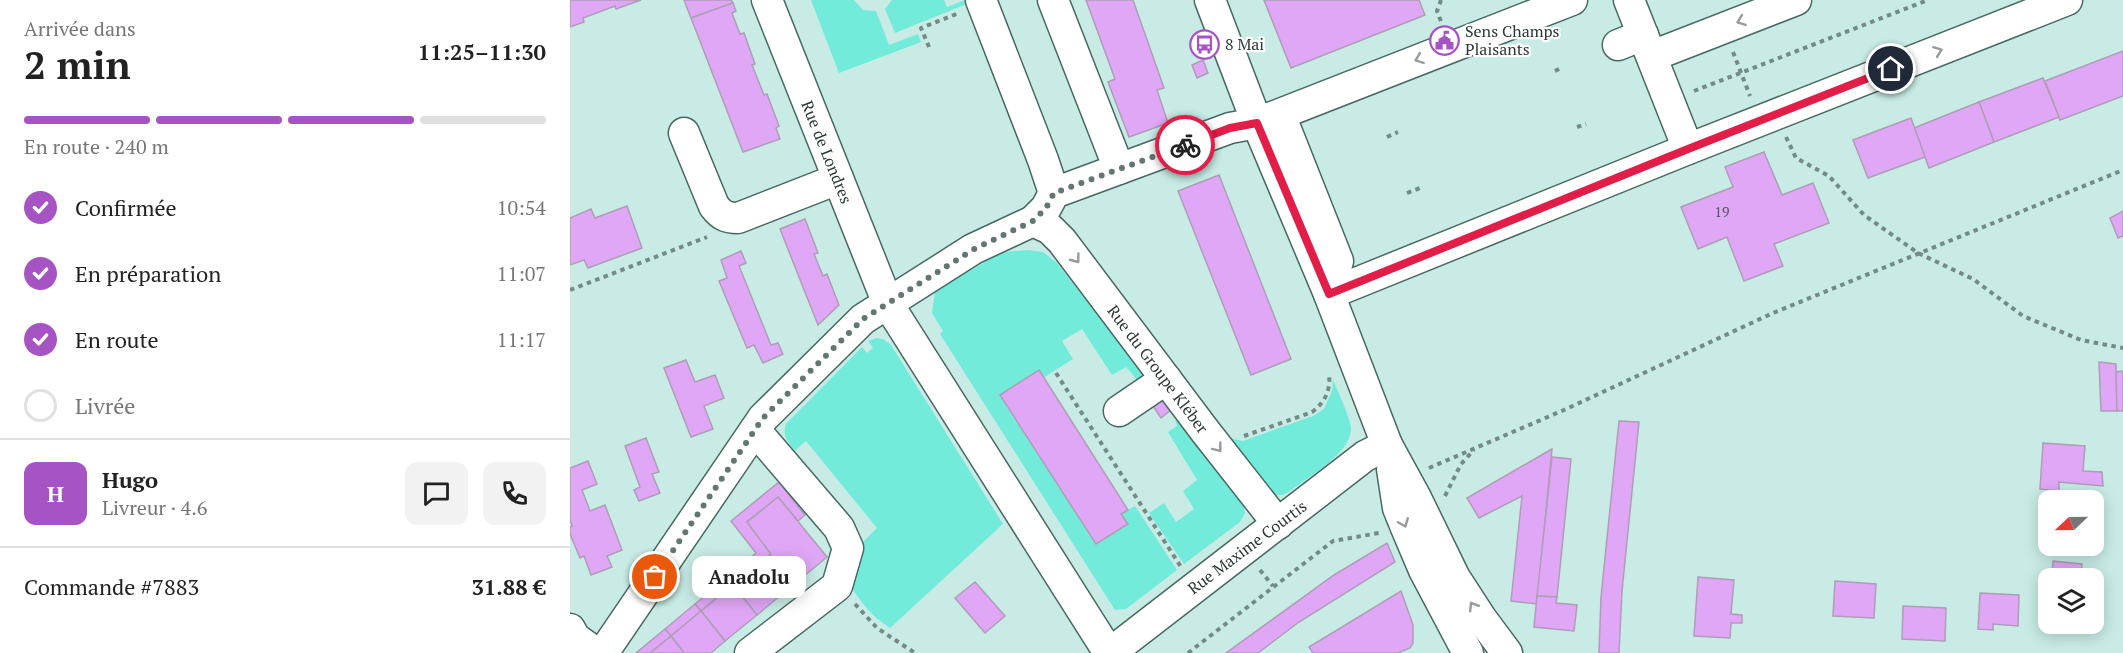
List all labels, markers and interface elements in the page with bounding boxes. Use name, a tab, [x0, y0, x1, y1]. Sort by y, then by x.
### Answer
one-way arrow	[1737, 14, 1748, 26]
text: Arrivée dans	[24, 15, 136, 42]
place label: Sens Champs Plaisants	[1465, 20, 1560, 60]
public building icon: Sens Champs Plaisants	[1428, 24, 1460, 56]
bus stop icon: 8 Mai	[1188, 28, 1220, 60]
place label: 8 Mai	[1225, 33, 1264, 55]
text: 11:25–11:30	[418, 37, 546, 66]
text: 2 min	[24, 38, 131, 90]
pin	[1865, 43, 1916, 94]
one-way arrow	[1931, 46, 1942, 58]
one-way arrow	[1414, 52, 1425, 65]
icon: home	[1874, 52, 1907, 85]
street label: Rue de Londres	[796, 97, 858, 207]
courier	[1155, 115, 1215, 175]
icon: bike	[1169, 129, 1202, 162]
text: En route · 240 m	[24, 133, 169, 160]
icon: check	[24, 191, 57, 224]
text: Confirmée	[75, 193, 177, 222]
text: 10:54	[497, 194, 546, 221]
house number: 19	[1715, 202, 1729, 221]
one-way arrow	[1068, 252, 1079, 263]
icon: check	[24, 257, 57, 290]
text: En préparation	[75, 259, 221, 288]
text: 11:07	[497, 260, 546, 287]
street label: Rue du Groupe Kléber	[1102, 300, 1214, 438]
icon: check	[24, 323, 57, 356]
text: En route	[75, 325, 159, 354]
text: 11:17	[497, 326, 546, 353]
text: Livrée	[75, 391, 135, 420]
one-way arrow	[1211, 441, 1222, 452]
button: chat	[405, 462, 468, 525]
button: phone	[483, 462, 546, 525]
text: Hugo	[102, 465, 158, 494]
text: H	[47, 479, 64, 508]
north arrow	[2038, 490, 2104, 556]
map controls	[2038, 490, 2104, 634]
text: Livreur · 4.6	[102, 494, 207, 521]
street label: Rue Maxime Courtis	[1183, 495, 1311, 599]
one-way arrow	[1397, 517, 1409, 528]
pin	[629, 551, 680, 602]
callout: Anadolu	[691, 556, 805, 598]
icon: bag	[638, 560, 671, 593]
text: Anadolu	[708, 563, 790, 590]
button: layers	[2038, 568, 2104, 634]
text: Commande #7883	[24, 572, 199, 601]
text: 31.88 €	[471, 572, 546, 601]
one-way arrow	[1468, 602, 1480, 612]

